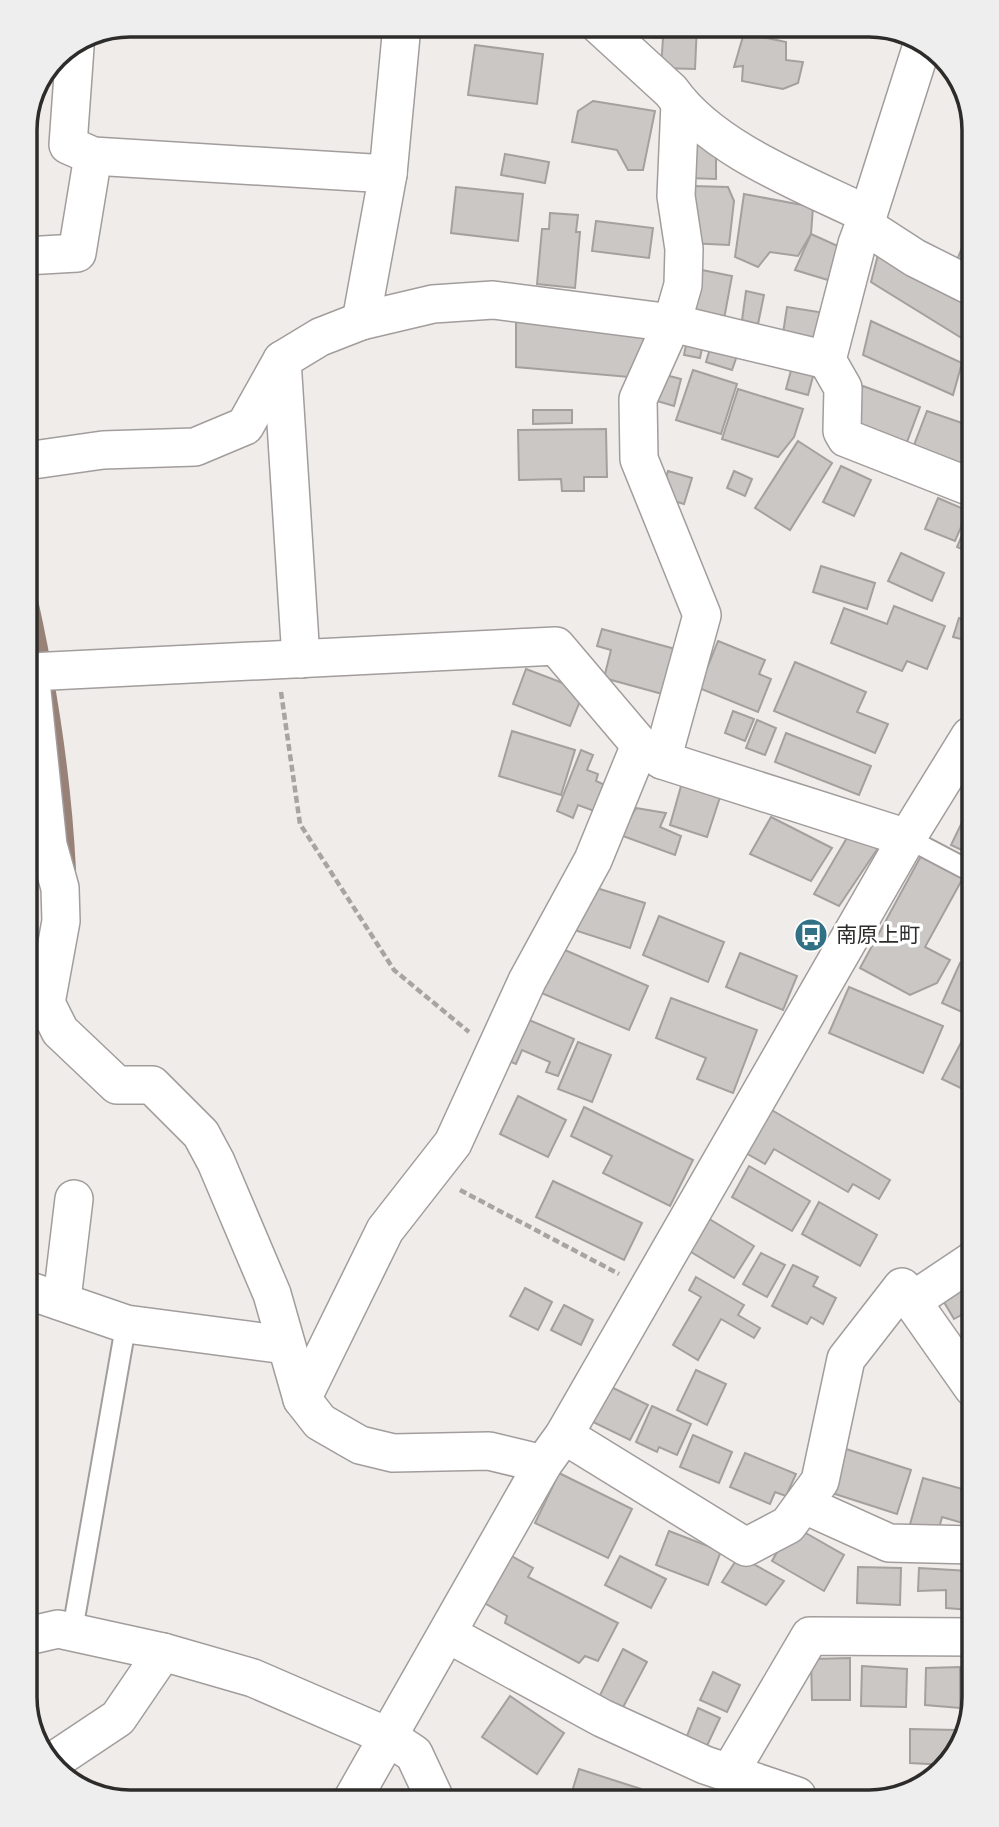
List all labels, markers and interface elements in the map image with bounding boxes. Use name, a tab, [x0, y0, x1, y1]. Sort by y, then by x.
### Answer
bus stop icon: 南原上町	[792, 916, 830, 954]
place label: 南原上町	[836, 923, 920, 948]

